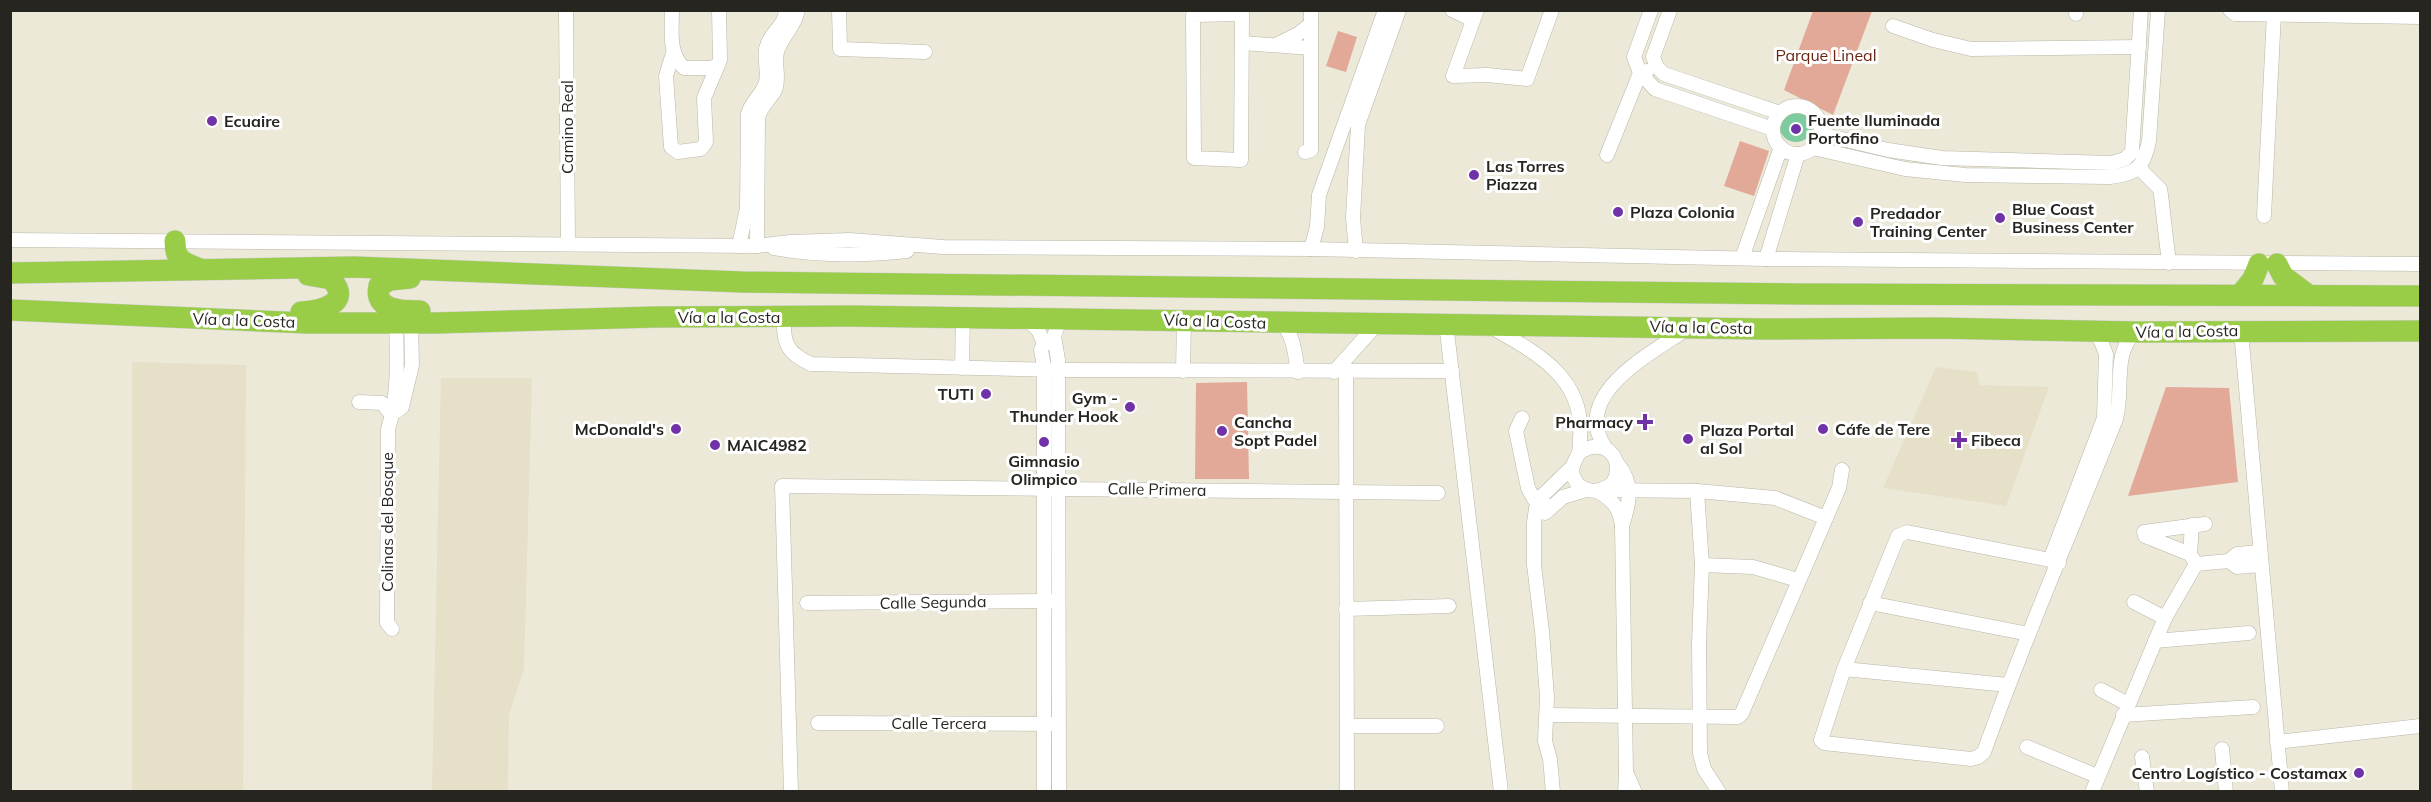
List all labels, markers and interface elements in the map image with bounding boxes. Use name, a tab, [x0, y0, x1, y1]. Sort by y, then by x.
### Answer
park label: Parque Lineal	[1775, 45, 1877, 65]
street label: Camino Real	[557, 80, 577, 174]
place label: Fuente Iluminada Portofino	[1808, 110, 1940, 148]
place label: Ecuaire	[224, 111, 280, 131]
marker: Ecuaire	[205, 114, 219, 128]
marker: Fuente Iluminada Portofino	[1789, 122, 1803, 136]
place label: Las Torres Piazza	[1486, 156, 1565, 194]
marker: Las Torres Piazza	[1467, 168, 1481, 182]
place label: Blue Coast Business Center	[2012, 199, 2134, 237]
place label: Plaza Colonia	[1630, 202, 1735, 222]
place label: Predador Training Center	[1870, 203, 1987, 241]
marker: Plaza Colonia	[1611, 205, 1625, 219]
marker: Blue Coast Business Center	[1993, 211, 2007, 225]
marker: Predador Training Center	[1851, 215, 1865, 229]
street label: Vía a la Costa	[678, 307, 780, 327]
street label: Vía a la Costa	[192, 308, 296, 332]
street label: Vía a la Costa	[1163, 309, 1267, 333]
street label: Vía a la Costa	[1649, 316, 1753, 338]
street label: Vía a la Costa	[2135, 320, 2239, 342]
place label: TUTI	[938, 384, 974, 404]
marker: TUTI	[979, 387, 993, 401]
place label: Gym - Thunder Hook	[1010, 388, 1119, 426]
marker: Gym - Thunder Hook	[1123, 400, 1137, 414]
place label: Cancha Sopt Padel	[1234, 412, 1317, 450]
place label: Pharmacy	[1555, 412, 1633, 432]
marker: Pharmacy	[1638, 415, 1652, 429]
place label: McDonald's	[575, 419, 664, 439]
place label: Cáfe de Tere	[1835, 419, 1930, 439]
place label: Plaza Portal al Sol	[1700, 420, 1794, 458]
marker: McDonald's	[669, 422, 683, 436]
marker: Cáfe de Tere	[1816, 422, 1830, 436]
marker: Cancha Sopt Padel	[1215, 424, 1229, 438]
place label: Fibeca	[1971, 430, 2021, 450]
marker: Plaza Portal al Sol	[1681, 432, 1695, 446]
marker: Fibeca	[1952, 433, 1966, 447]
place label: MAIC4982	[727, 435, 807, 455]
marker: Gimnasio Olimpico	[1037, 435, 1051, 449]
marker: MAIC4982	[708, 438, 722, 452]
place label: Gimnasio Olimpico	[1008, 451, 1080, 489]
street label: Colinas del Bosque	[377, 452, 397, 592]
street label: Calle Primera	[1107, 478, 1207, 500]
street label: Calle Segunda	[879, 591, 987, 613]
street label: Calle Tercera	[891, 713, 987, 733]
place label: Centro Logístico - Costamax	[2131, 763, 2347, 783]
marker: Centro Logístico - Costamax	[2352, 766, 2366, 780]

